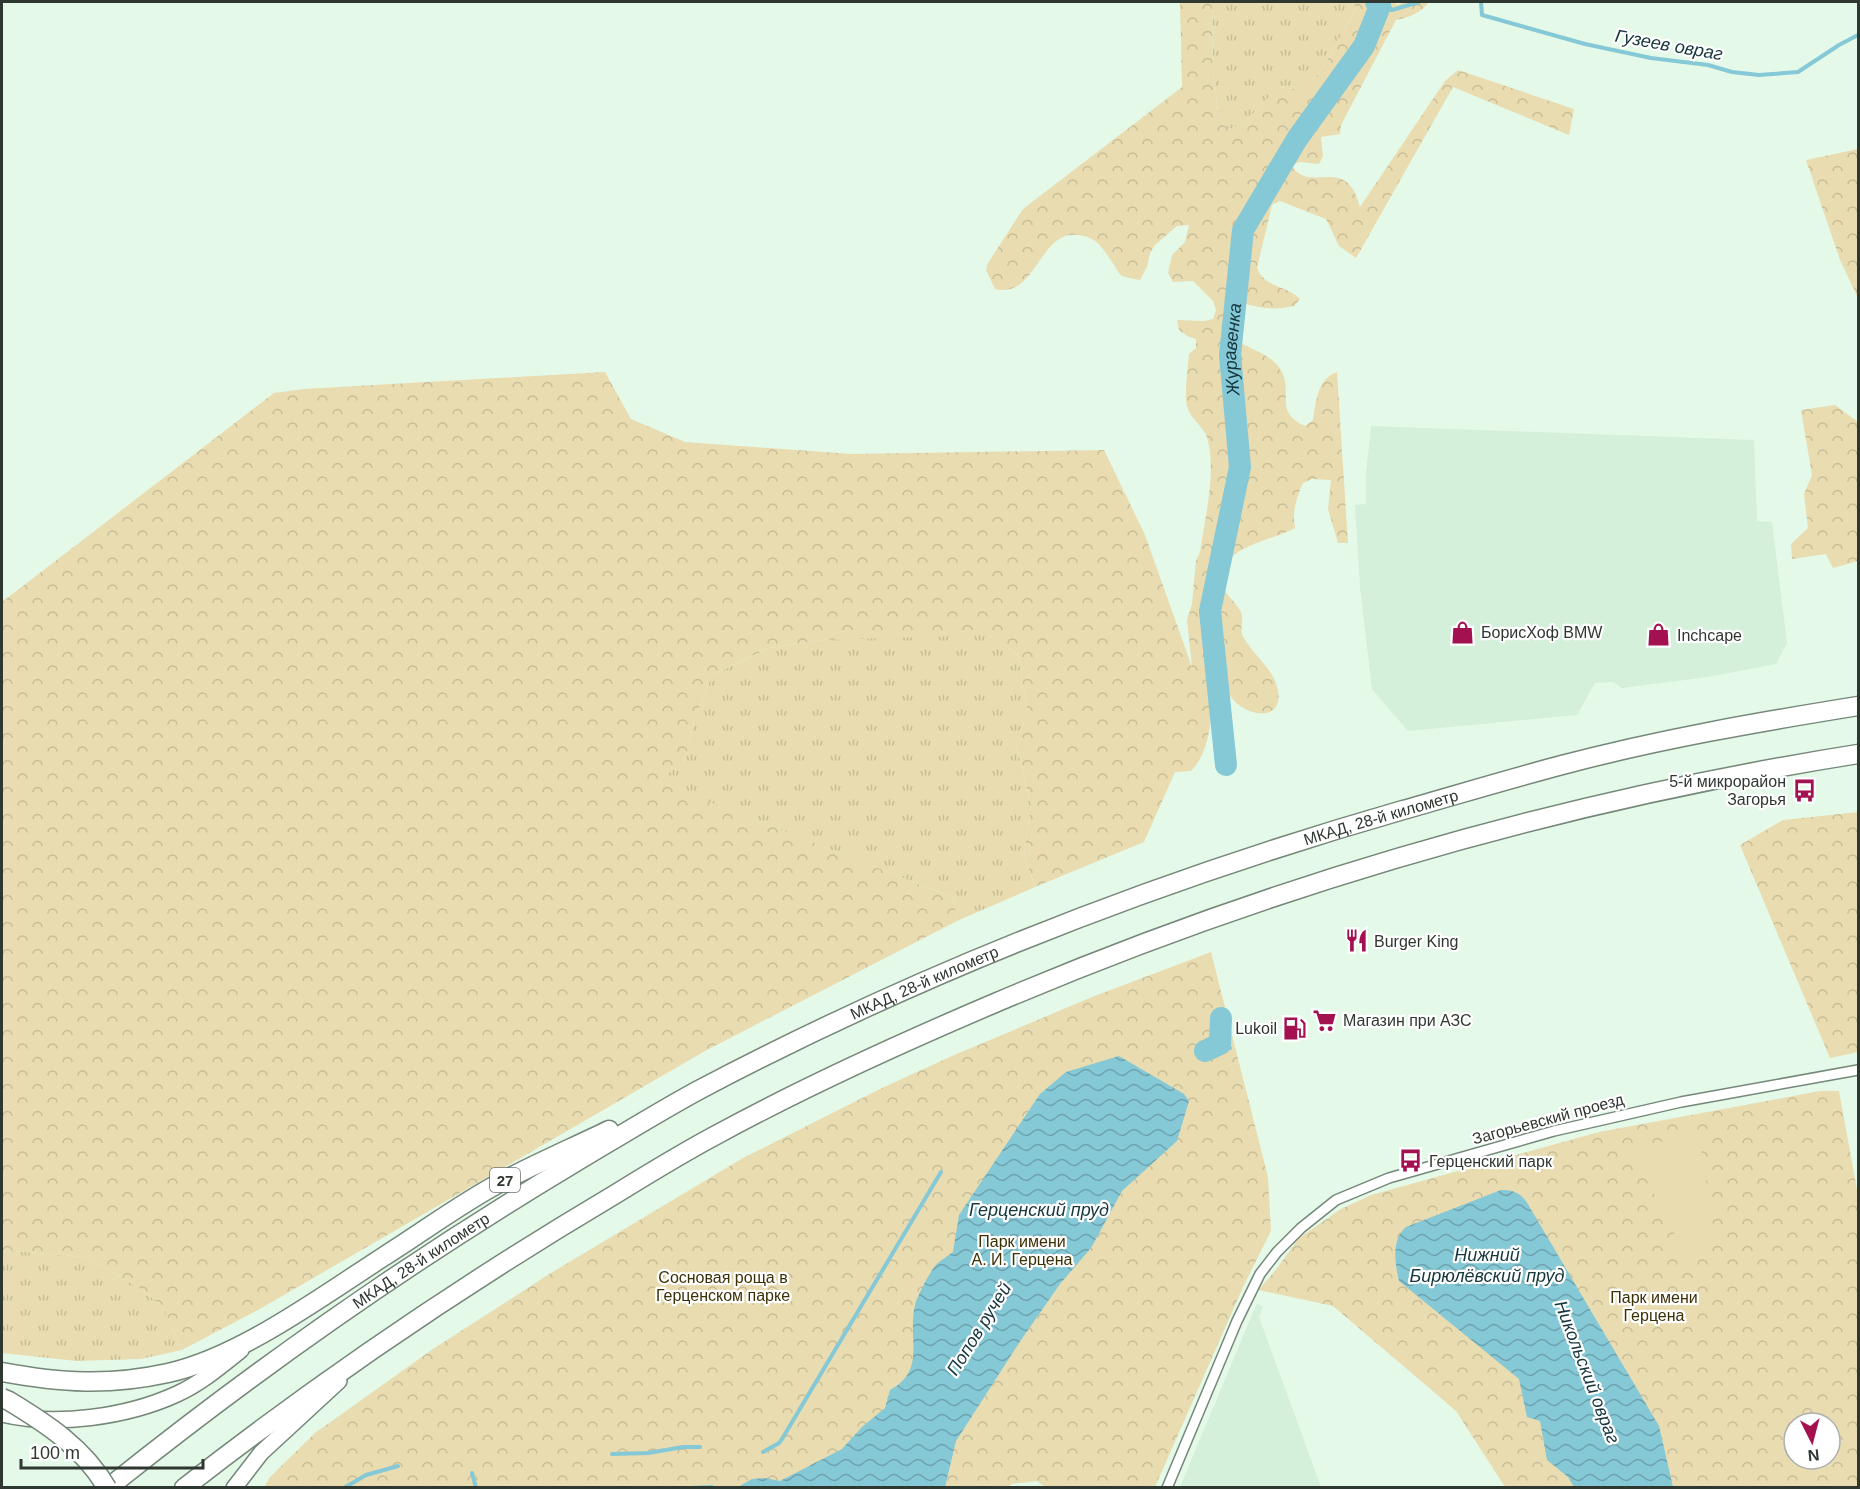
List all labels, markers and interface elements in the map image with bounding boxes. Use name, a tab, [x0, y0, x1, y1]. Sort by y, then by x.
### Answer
water label: Гузеев овраг	[1614, 26, 1724, 64]
water label: Журавенка	[1220, 302, 1245, 397]
shop icon: БорисХоф BMW	[1450, 619, 1476, 645]
shop icon: Inchcape	[1646, 622, 1672, 648]
place label: БорисХоф BMW	[1481, 624, 1603, 641]
place label: Inchcape	[1677, 627, 1742, 644]
place label: 5-й микрорайон Загорья	[1669, 773, 1786, 808]
bus stop icon: 5-й микрорайон Загорья	[1791, 777, 1817, 803]
street label: МКАД, 28-й километр	[1301, 786, 1460, 848]
restaurant icon: Burger King	[1343, 928, 1369, 954]
place label: Burger King	[1374, 933, 1459, 950]
street label: МКАД, 28-й километр	[847, 942, 1001, 1022]
supermarket icon: Магазин при АЗС	[1312, 1007, 1338, 1033]
place label: Магазин при АЗС	[1343, 1012, 1472, 1029]
fuel station icon: Lukoil	[1282, 1015, 1308, 1041]
place label: Lukoil	[1235, 1020, 1277, 1037]
street label: Загорьевский проезд	[1470, 1090, 1626, 1147]
bus stop icon: Герценский парк	[1398, 1148, 1424, 1174]
place label: Герценский парк	[1429, 1153, 1553, 1170]
road number: 27	[490, 1168, 520, 1192]
water label: Герценский пруд	[969, 1200, 1109, 1220]
street label: МКАД, 28-й километр	[349, 1209, 492, 1312]
park label: Парк имени А. И. Герцена	[972, 1233, 1073, 1268]
water label: Нижний Бирюлёвский пруд	[1410, 1245, 1564, 1286]
park label: Сосновая роща в Герценском парке	[656, 1269, 790, 1304]
water label: Попов ручей	[943, 1279, 1015, 1379]
park label: Парк имени Герцена	[1610, 1289, 1698, 1324]
water label: Никольский овраг	[1551, 1298, 1624, 1446]
north arrow	[1782, 1411, 1842, 1471]
scale bar	[21, 1432, 202, 1470]
text: 100 m	[30, 1443, 80, 1463]
text: N	[1807, 1446, 1820, 1464]

